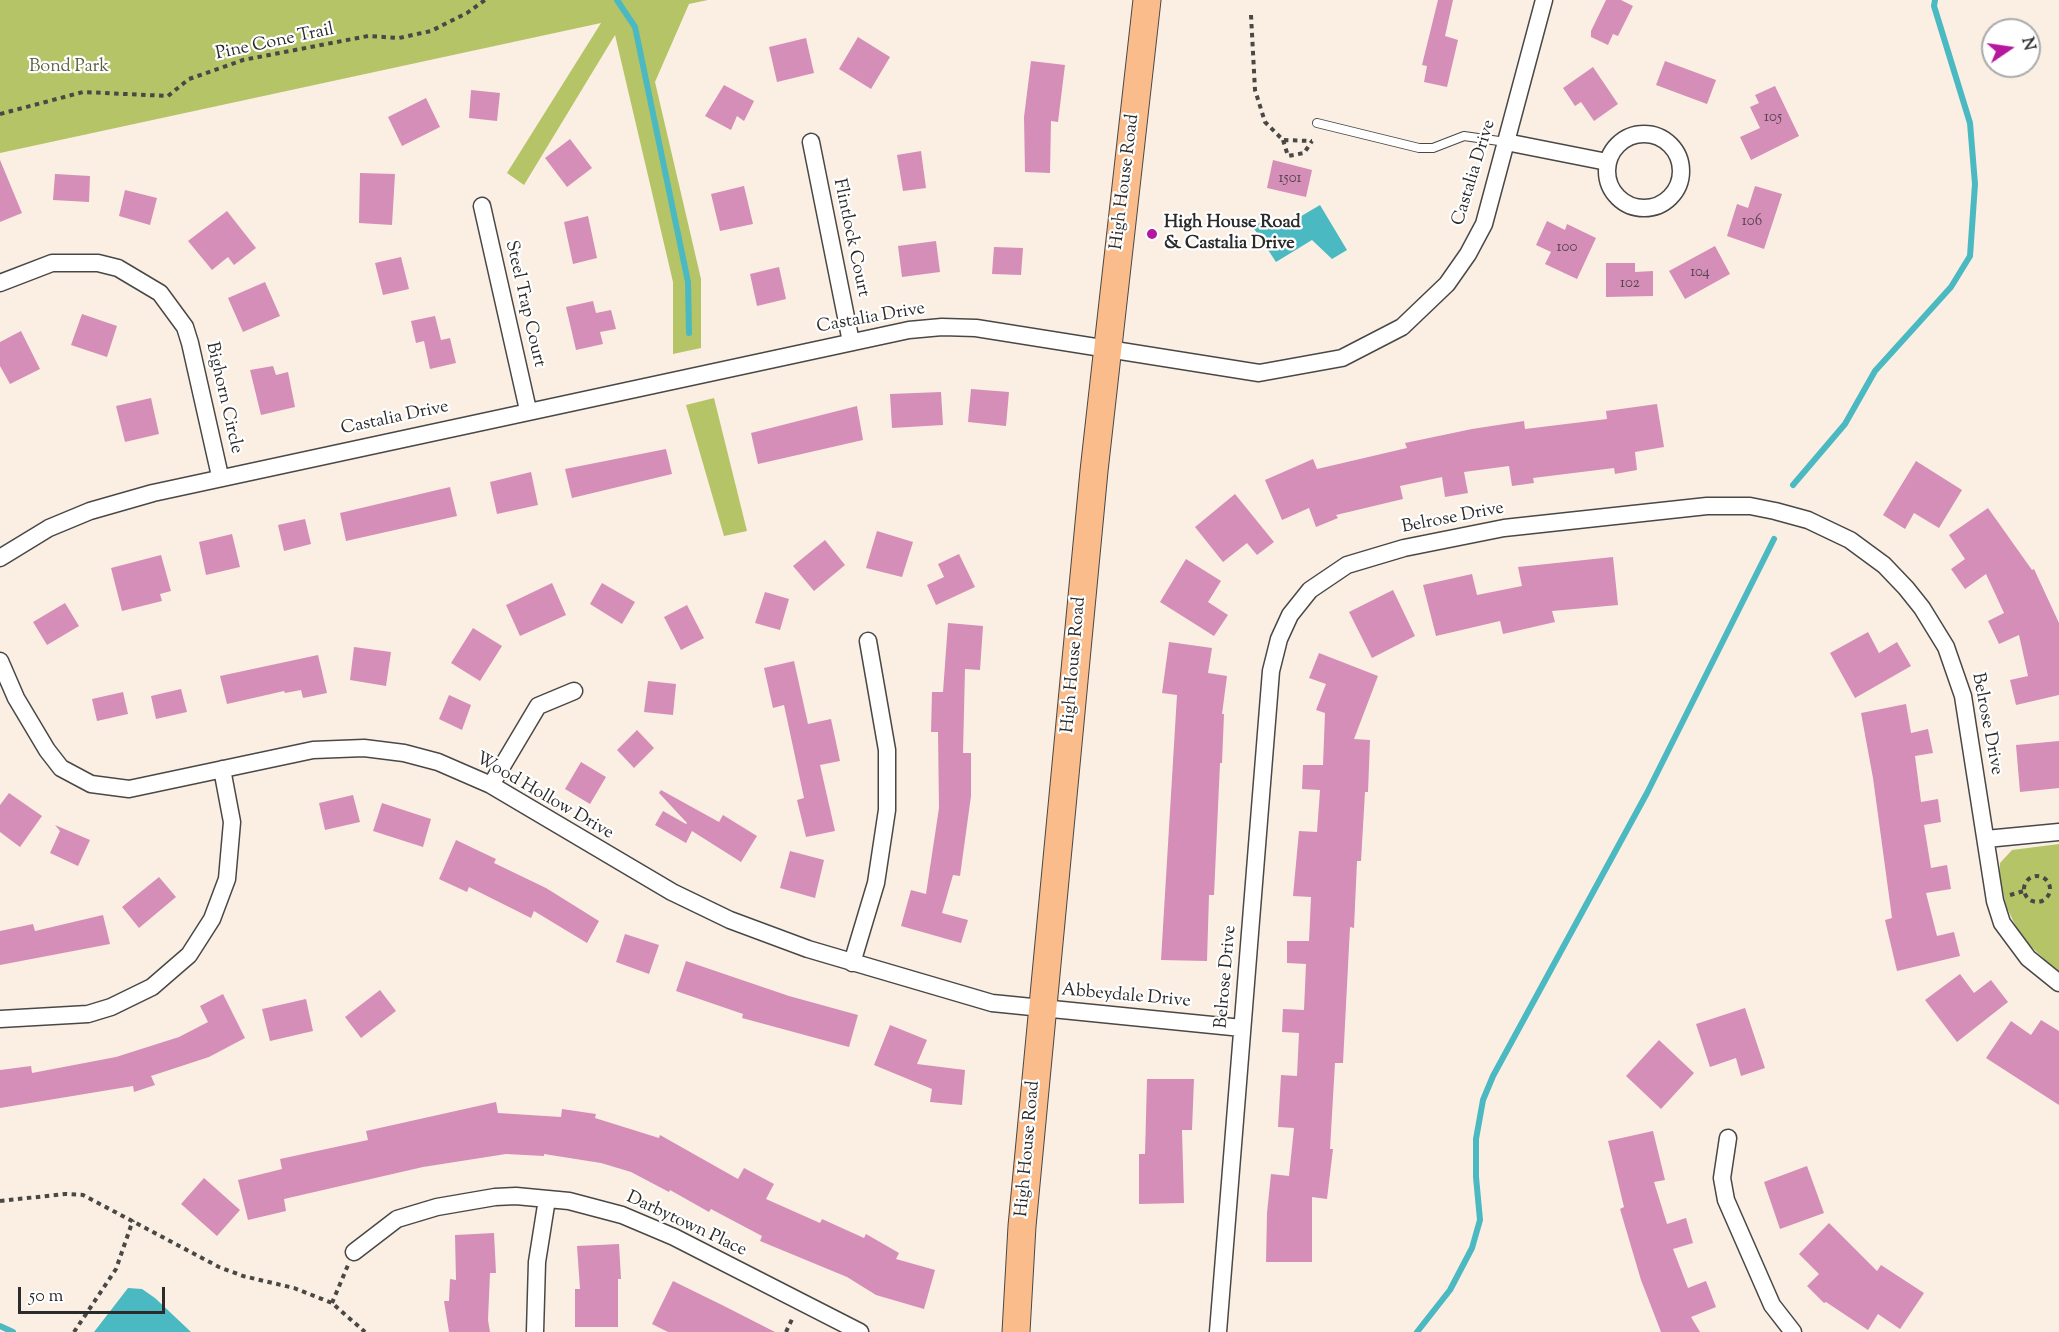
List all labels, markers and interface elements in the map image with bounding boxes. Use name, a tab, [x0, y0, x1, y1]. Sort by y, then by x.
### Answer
north arrow	[1981, 18, 2041, 78]
street label: Pine Cone Trail	[214, 20, 336, 66]
text: N	[2014, 35, 2040, 53]
park label: Bond Park	[29, 57, 109, 79]
house number: 105	[1764, 109, 1782, 127]
street label: High House Road	[1107, 113, 1145, 251]
street label: Castalia Drive	[1449, 117, 1501, 229]
house number: 1501	[1278, 170, 1302, 188]
street label: Flintlock Court	[827, 177, 873, 299]
place label: High House Road & Castalia Drive	[1164, 213, 1301, 256]
house number: 106	[1742, 213, 1762, 231]
marker: High House Road & Castalia Drive	[1145, 227, 1159, 241]
street label: Steel Trap Court	[499, 239, 549, 369]
house number: 100	[1557, 239, 1577, 257]
house number: 104	[1690, 264, 1710, 282]
house number: 102	[1620, 275, 1640, 293]
street label: Castalia Drive	[815, 299, 927, 339]
street label: Bighorn Circle	[200, 340, 246, 456]
street label: Castalia Drive	[339, 397, 451, 441]
street label: Belrose Drive	[1400, 499, 1506, 539]
street label: High House Road	[1058, 596, 1092, 734]
street label: Belrose Drive	[1966, 671, 2006, 777]
street label: Wood Hollow Drive	[471, 749, 617, 845]
street label: Belrose Drive	[1212, 924, 1242, 1030]
street label: Abbeydale Drive	[1061, 981, 1191, 1013]
street label: High House Road	[1012, 1080, 1046, 1218]
street label: Darbytown Place	[622, 1188, 750, 1262]
scale bar	[21, 1275, 168, 1313]
text: 50 m	[29, 1284, 63, 1310]

